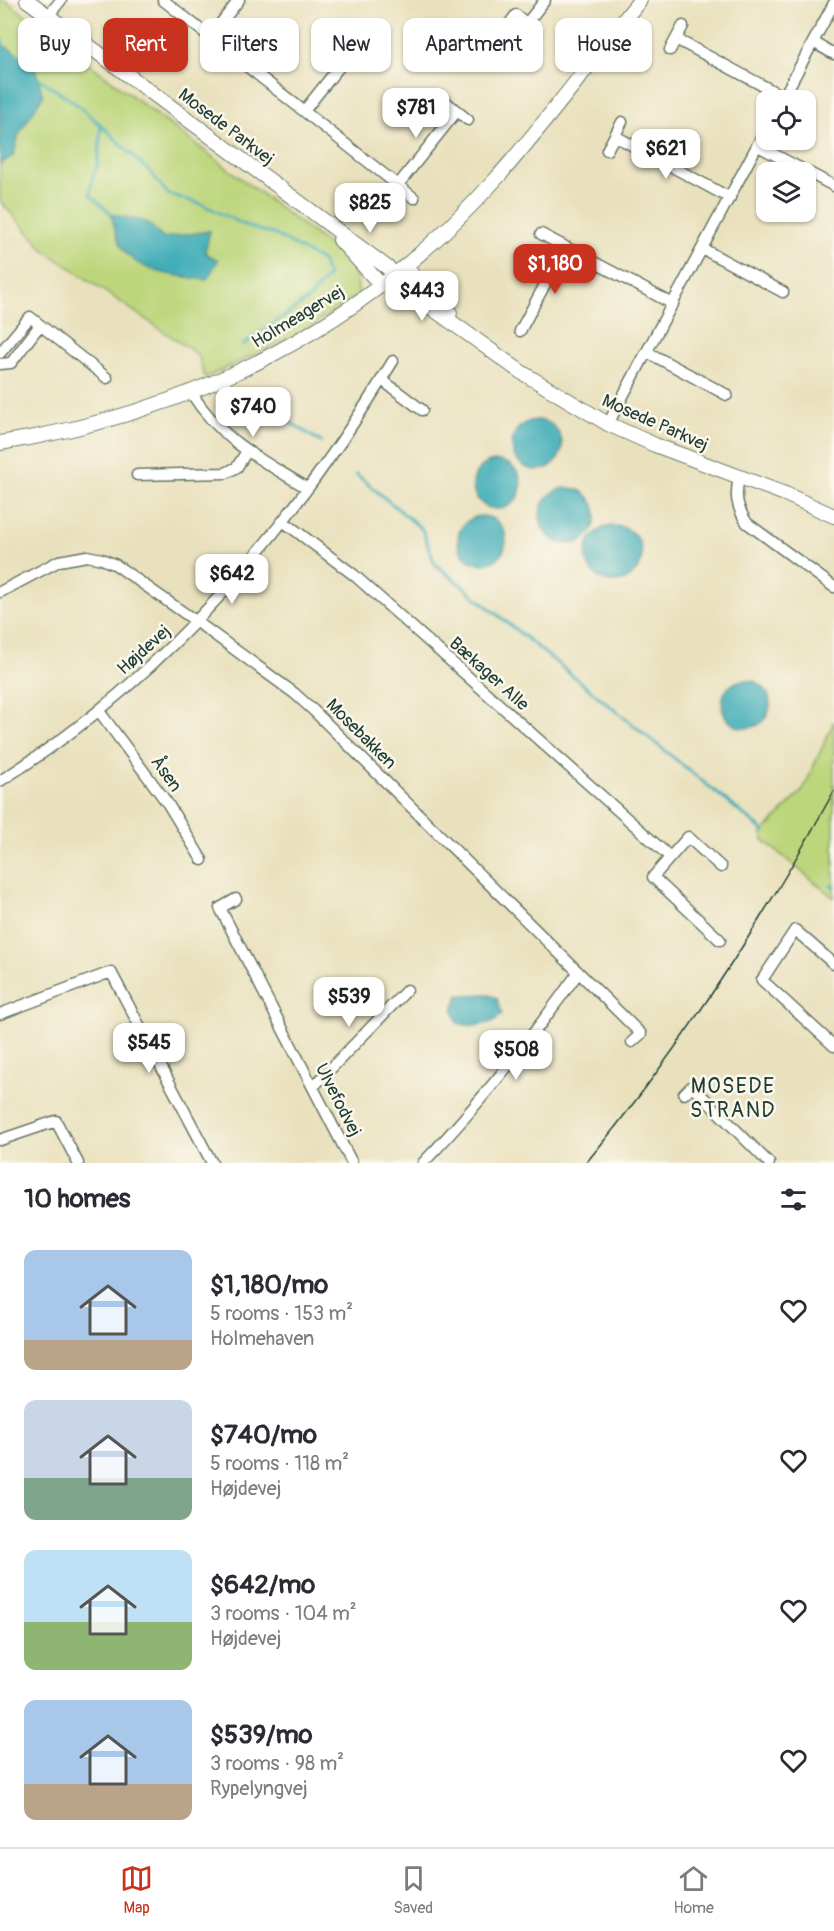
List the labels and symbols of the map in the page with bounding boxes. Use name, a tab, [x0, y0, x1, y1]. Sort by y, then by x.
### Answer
street label: Mosede Parkvej	[174, 84, 278, 170]
pin: $781	[380, 88, 452, 139]
pin: $621	[630, 129, 702, 180]
pin: $825	[334, 183, 406, 234]
pin: $1,180	[506, 244, 604, 295]
pin: $443	[386, 271, 458, 322]
street label: Holmeagervej	[247, 280, 349, 354]
pin: $740	[217, 387, 289, 438]
street label: Mosede Parkvej	[598, 389, 712, 457]
pin: $642	[196, 554, 268, 605]
street label: Højdevej	[112, 620, 176, 680]
street label: Bækager Alle	[444, 632, 534, 716]
street label: Mosebakken	[321, 694, 401, 774]
street label: Åsen	[145, 751, 188, 796]
pin: $539	[313, 977, 385, 1028]
pin: $545	[113, 1023, 185, 1074]
pin: $508	[480, 1030, 552, 1081]
street label: Ulvefodvej	[310, 1060, 366, 1140]
district label: MOSEDE STRAND	[690, 1073, 776, 1124]

